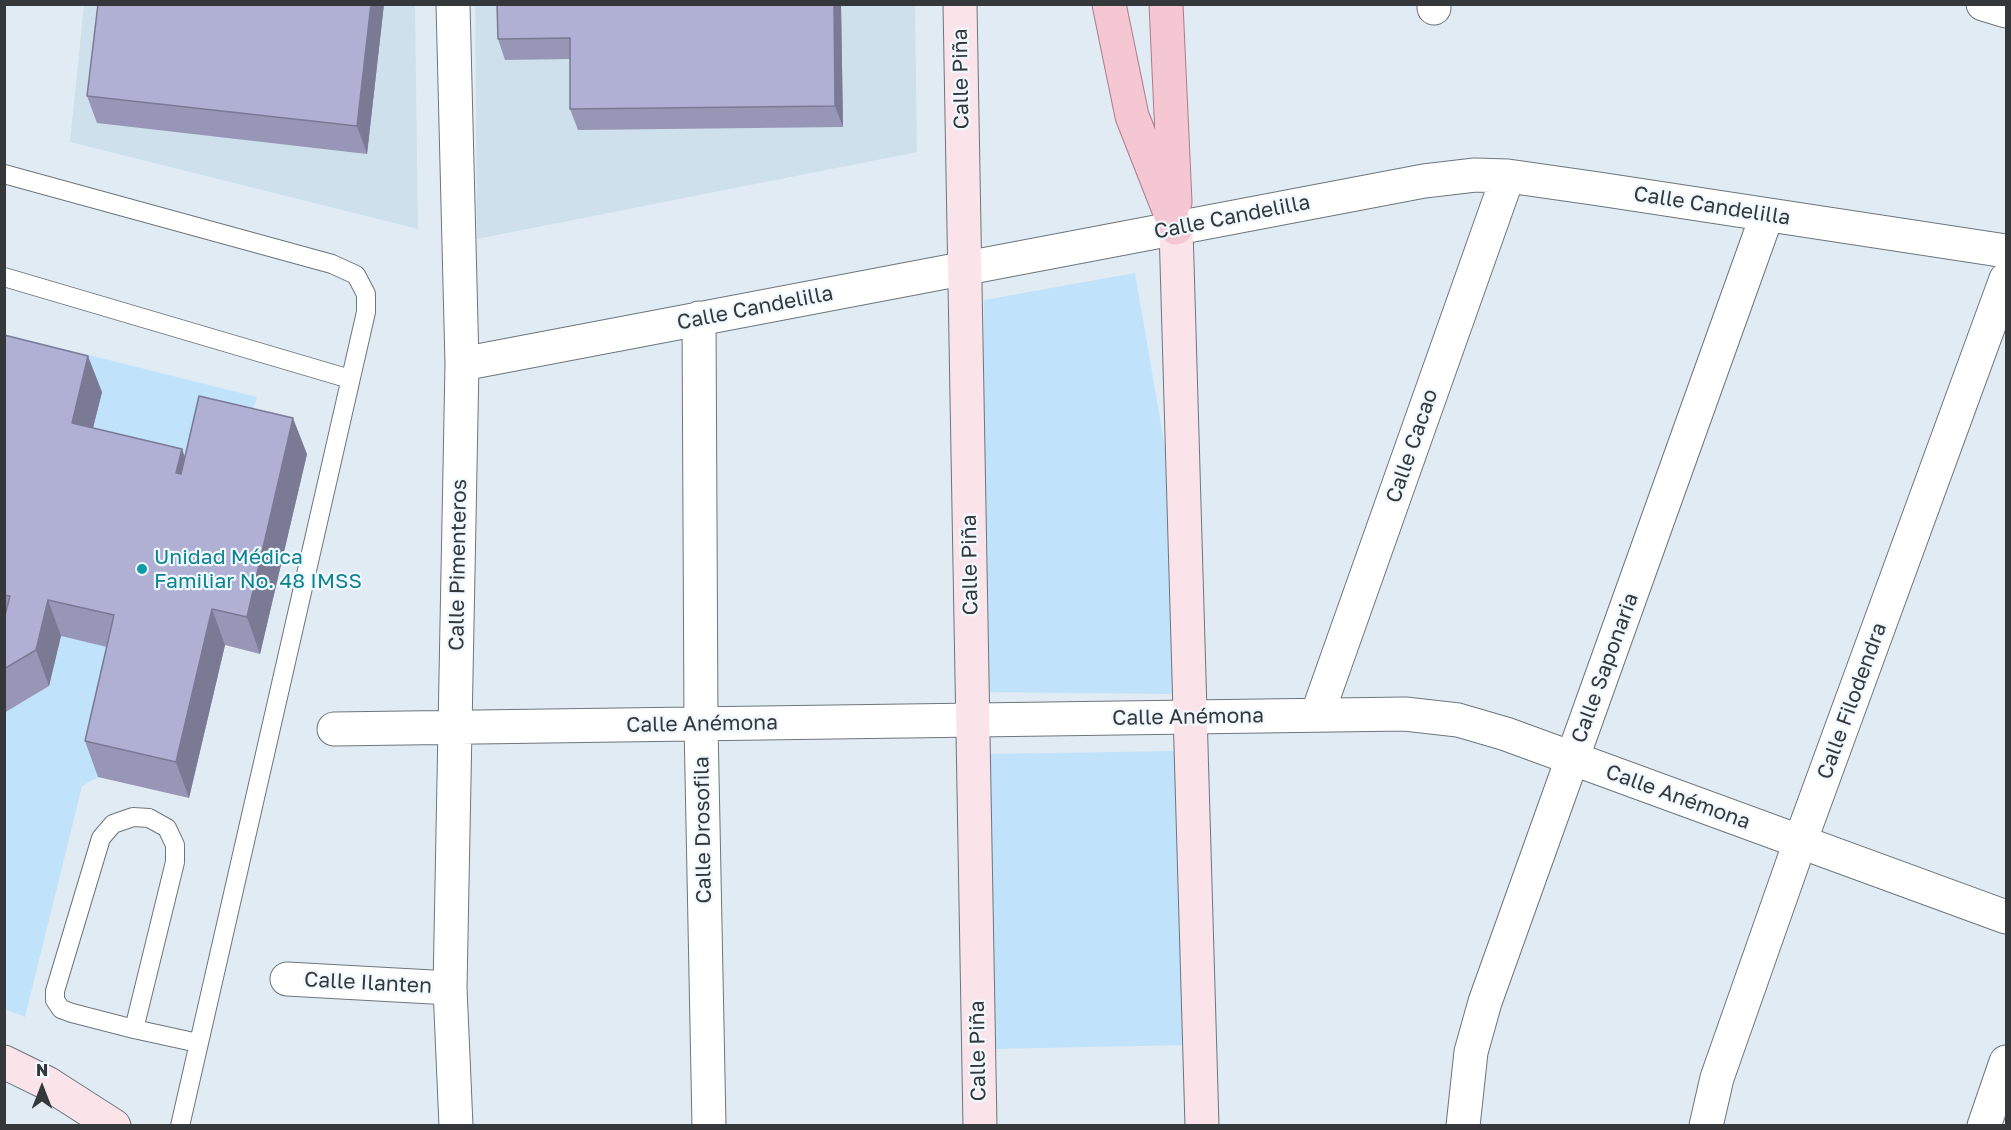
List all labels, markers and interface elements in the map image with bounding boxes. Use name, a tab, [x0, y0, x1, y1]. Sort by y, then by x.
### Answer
street label: Calle Piña	[948, 28, 974, 130]
street label: Calle Candelilla	[1632, 181, 1792, 231]
street label: Calle Candelilla	[1152, 189, 1312, 245]
street label: Calle Candelilla	[675, 280, 835, 336]
street label: Calle Cacao	[1381, 386, 1443, 506]
street label: Calle Pimenteros	[444, 479, 472, 651]
street label: Calle Piña	[957, 514, 983, 616]
place label: Unidad Médica Familiar No. 48 IMSS	[154, 544, 362, 594]
marker: Unidad Médica Familiar No. 48 IMSS	[135, 562, 149, 576]
street label: Calle Saponaria	[1566, 589, 1644, 747]
street label: Calle Filodendra	[1812, 619, 1892, 783]
street label: Calle Anémona	[1112, 703, 1264, 731]
street label: Calle Anémona	[626, 710, 778, 738]
street label: Calle Drosofila	[689, 756, 717, 904]
street label: Calle Anémona	[1602, 759, 1754, 835]
street label: Calle Ilanten	[303, 967, 433, 999]
street label: Calle Piña	[965, 1000, 991, 1102]
north arrow	[12, 1058, 72, 1118]
text: N	[36, 1060, 48, 1080]

